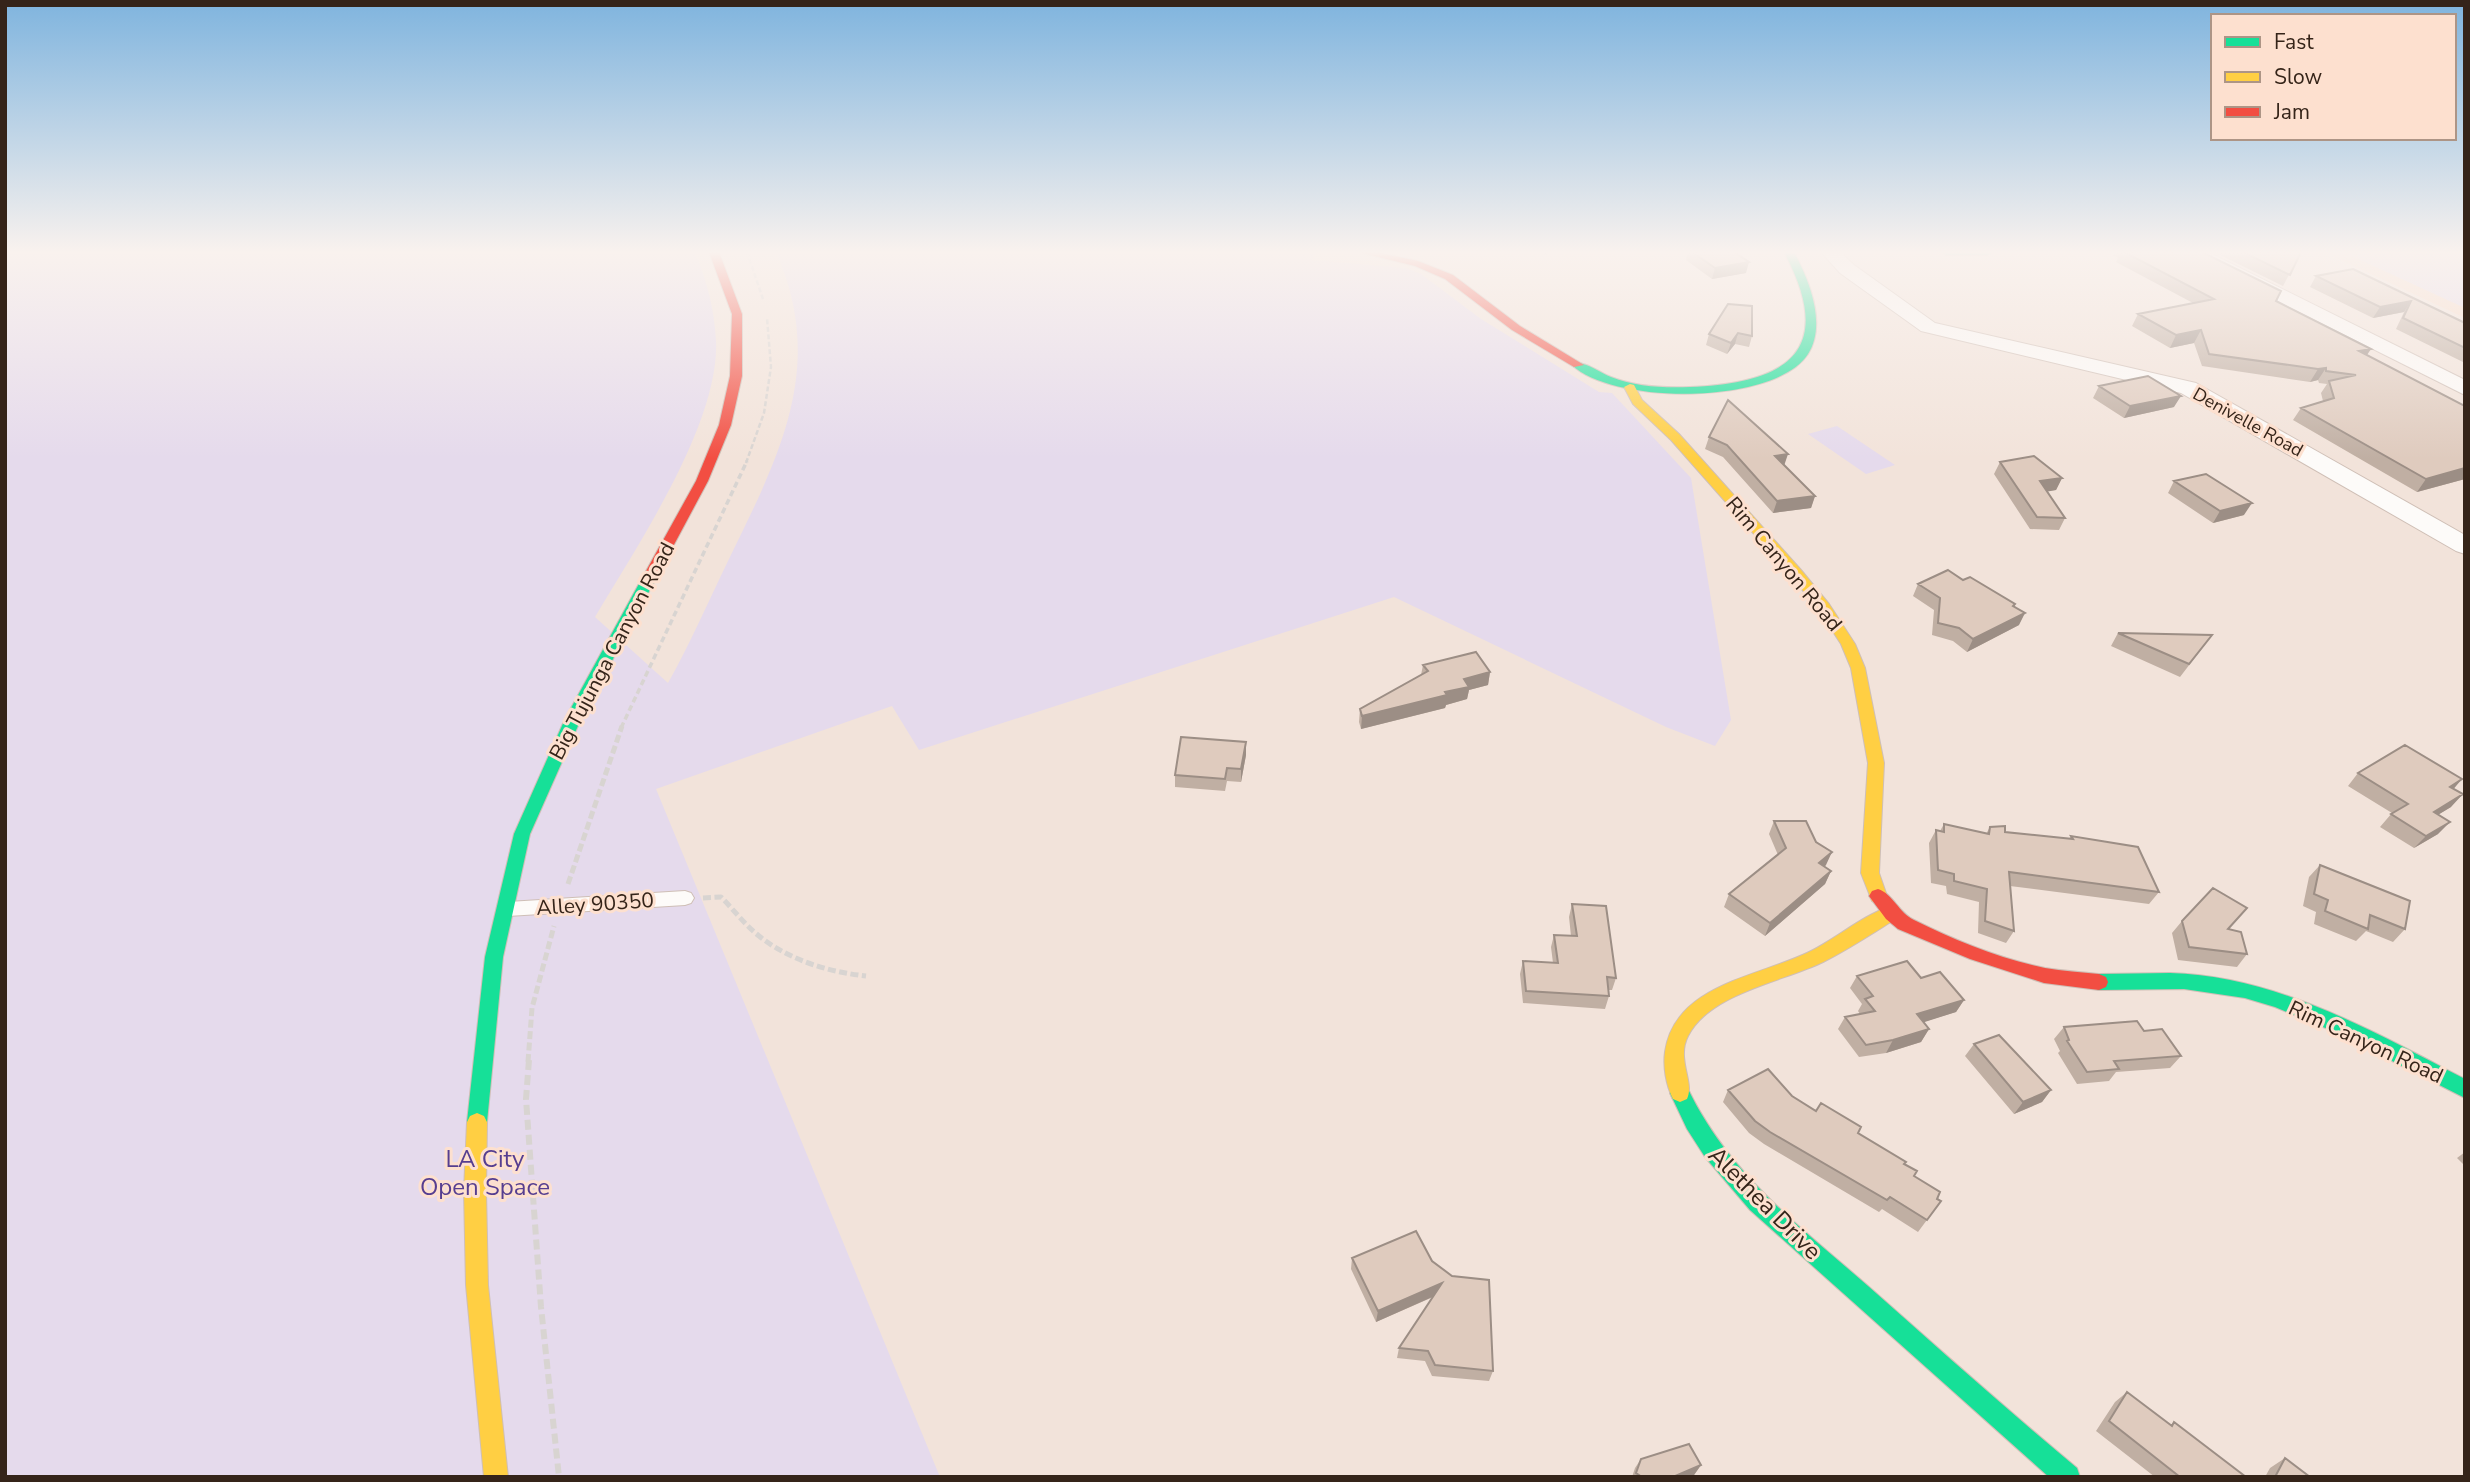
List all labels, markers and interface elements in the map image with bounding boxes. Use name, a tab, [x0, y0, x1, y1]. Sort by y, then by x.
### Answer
legend	[2211, 14, 2456, 140]
text: Fast	[2274, 28, 2314, 56]
text: Slow	[2274, 63, 2323, 91]
text: Jam	[2273, 98, 2310, 126]
street label: Denivelle Road	[2189, 382, 2307, 462]
street label: Rim Canyon Road	[1719, 491, 1849, 637]
street label: Big Tujunga Canyon Road	[543, 537, 681, 765]
street label: Alley 90350	[535, 886, 655, 922]
street label: Rim Canyon Road	[2284, 994, 2448, 1090]
street label: Alethea Drive	[1701, 1139, 1829, 1267]
park label: LA City Open Space	[420, 1143, 550, 1203]

